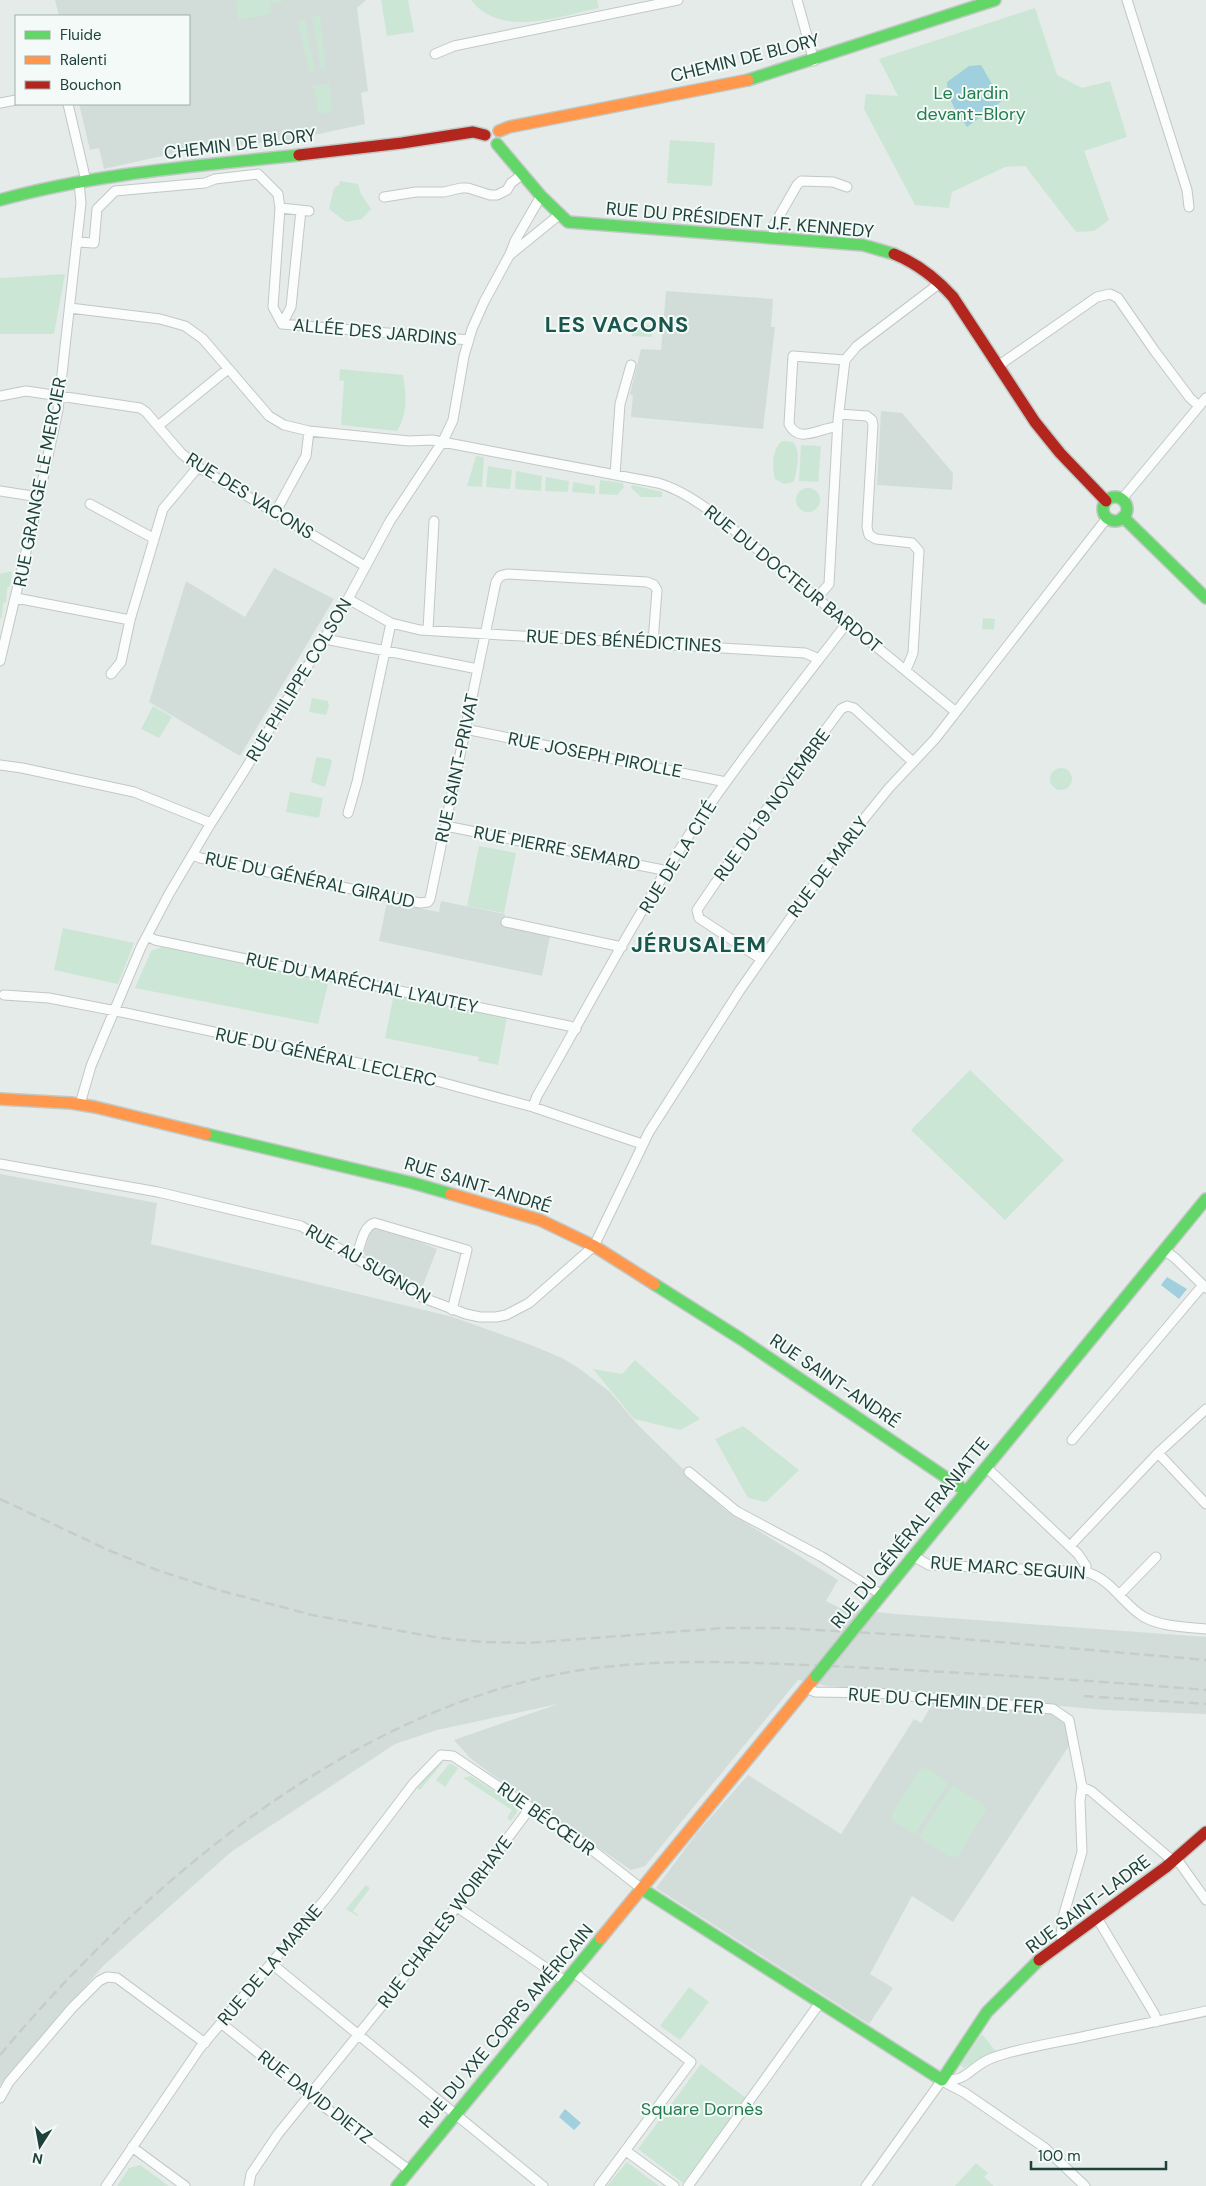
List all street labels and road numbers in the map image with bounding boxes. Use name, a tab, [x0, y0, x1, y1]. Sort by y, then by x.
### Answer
street label: CHEMIN DE BLORY	[668, 28, 823, 88]
street label: CHEMIN DE BLORY	[163, 123, 318, 165]
street label: RUE DU PRÉSIDENT J.F. KENNEDY	[605, 196, 876, 244]
street label: ALLÉE DES JARDINS	[292, 313, 458, 351]
street label: RUE GRANGE LE MERCIER	[8, 375, 72, 589]
street label: RUE DES VACONS	[182, 447, 318, 545]
street label: RUE DU DOCTEUR BARDOT	[699, 500, 887, 658]
street label: RUE PHILIPPE COLSON	[241, 594, 357, 766]
street label: RUE DES BÉNÉDICTINES	[526, 624, 722, 658]
street label: RUE SAINT-PRIVAT	[429, 691, 485, 845]
street label: RUE DU 19 NOVEMBRE	[708, 724, 836, 886]
street label: RUE JOSEPH PIROLLE	[506, 726, 684, 784]
street label: RUE DE LA CITÉ	[634, 796, 722, 918]
street label: RUE DE MARLY	[782, 811, 874, 922]
street label: RUE PIERRE SEMARD	[472, 820, 642, 876]
street label: RUE DU GÉNÉRAL GIRAUD	[203, 846, 417, 914]
street label: RUE DU MARÉCHAL LYAUTEY	[244, 947, 481, 1019]
street label: RUE DU GÉNÉRAL LECLERC	[213, 1022, 439, 1092]
street label: RUE SAINT-ANDRÉ	[402, 1151, 554, 1219]
street label: RUE AU SUGNON	[301, 1219, 435, 1309]
street label: RUE SAINT-ANDRÉ	[765, 1328, 905, 1434]
street label: RUE DU GÉNÉRAL FRANIATTE	[825, 1432, 995, 1634]
street label: RUE MARC SEGUIN	[930, 1551, 1086, 1585]
street label: RUE DU CHEMIN DE FER	[847, 1682, 1045, 1720]
street label: RUE BÉCŒUR	[492, 1777, 600, 1861]
street label: RUE CHARLES WOIRHAYE	[372, 1831, 518, 2013]
street label: RUE SAINT-LADRE	[1021, 1849, 1155, 1959]
street label: RUE DE LA MARNE	[212, 1899, 328, 2031]
street label: RUE DU XXE CORPS AMÉRICAIN	[413, 1919, 599, 2133]
street label: RUE DAVID DIETZ	[253, 2045, 377, 2149]

